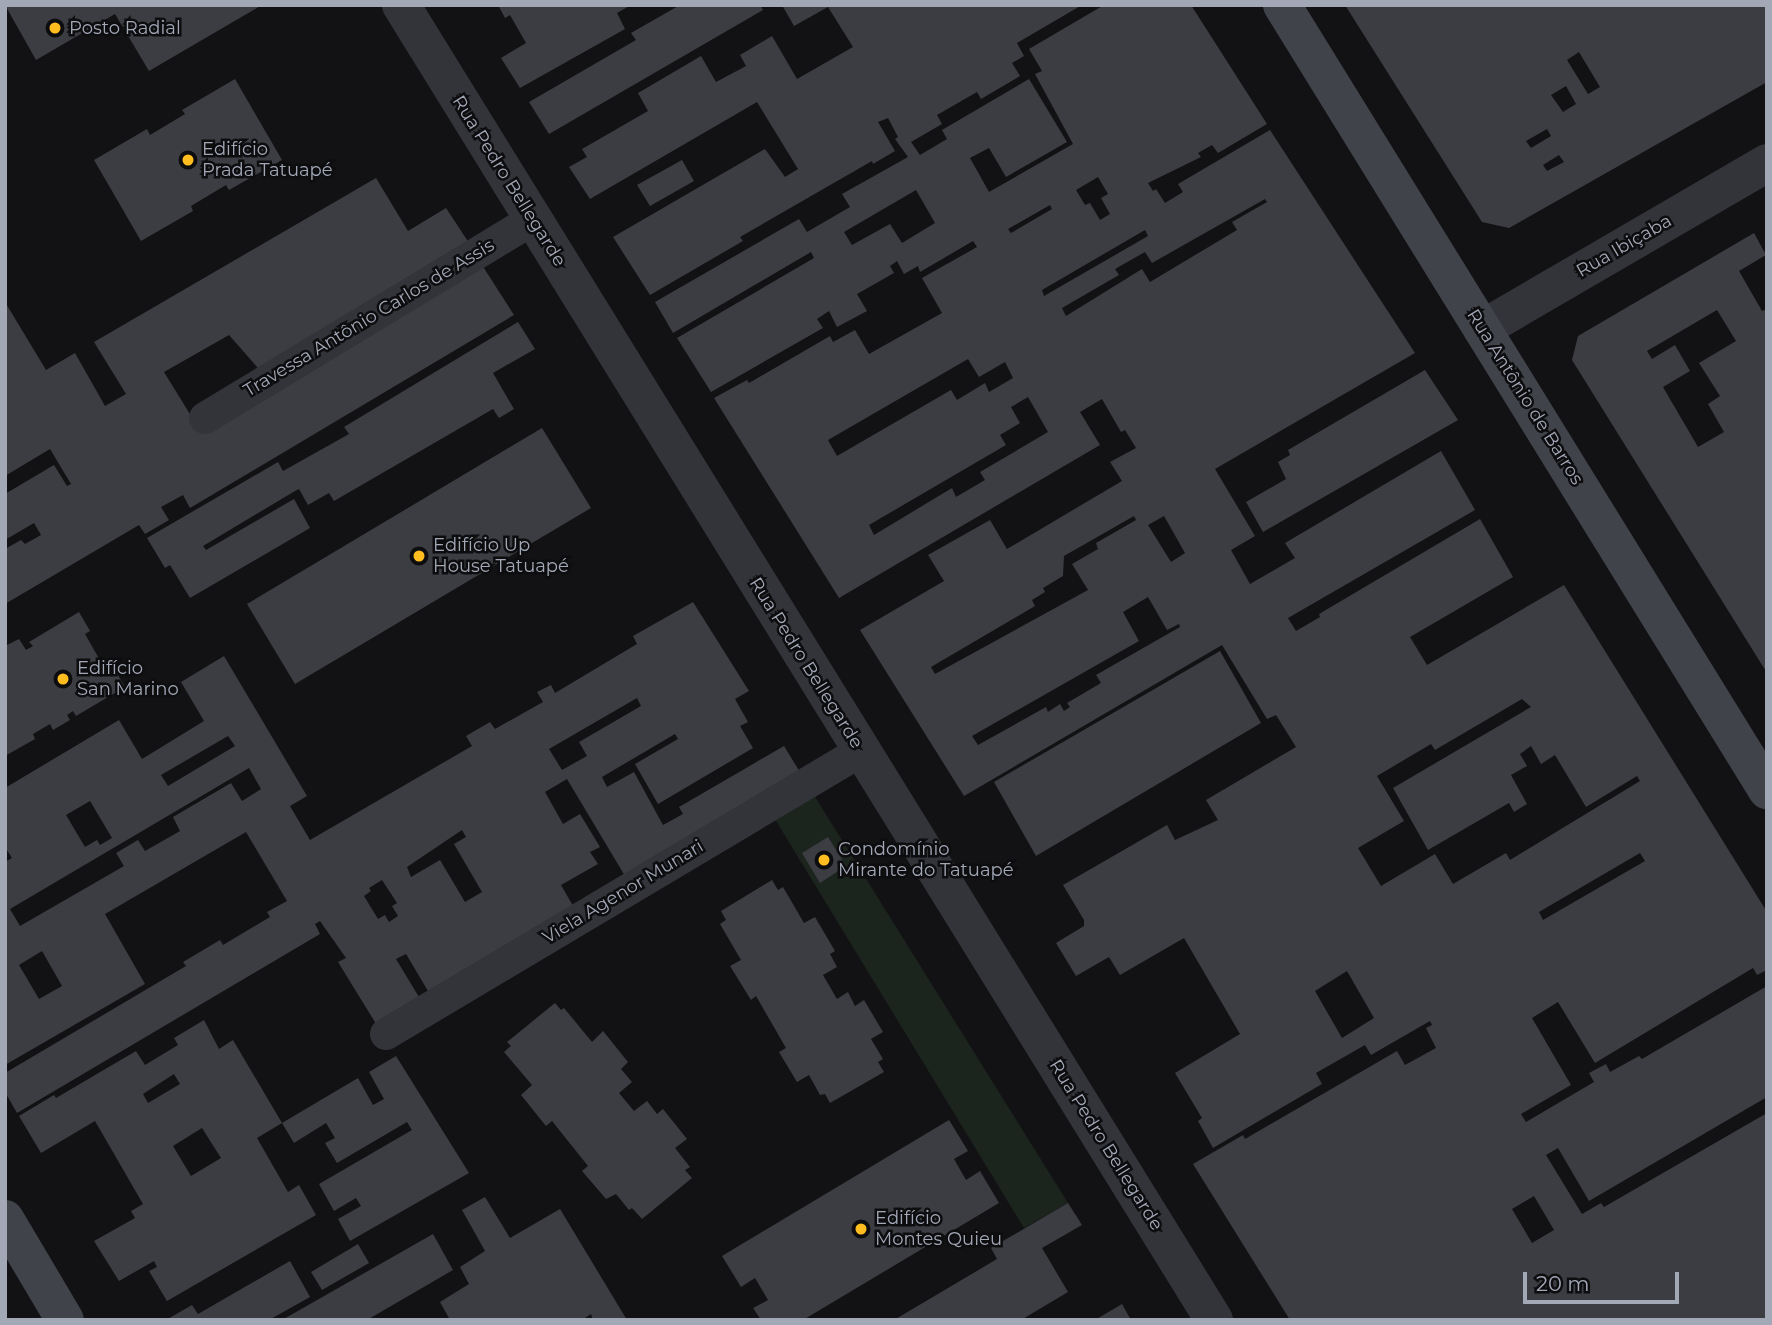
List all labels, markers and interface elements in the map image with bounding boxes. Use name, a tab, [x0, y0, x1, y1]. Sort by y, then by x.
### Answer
place label: Posto Radial	[69, 17, 181, 39]
marker: Posto Radial	[47, 20, 63, 36]
street label: Rua Pedro Bellegarde	[448, 92, 570, 270]
place label: Edifício Prada Tatuapé	[202, 139, 333, 182]
marker: Edifício Prada Tatuapé	[180, 152, 196, 168]
street label: Rua Ibiçaba	[1573, 210, 1675, 282]
street label: Travessa Antônio Carlos de Assis	[240, 234, 498, 402]
street label: Rua Antônio de Barros	[1462, 305, 1588, 489]
place label: Edifício Up House Tatuapé	[433, 535, 569, 578]
marker: Edifício Up House Tatuapé	[411, 548, 427, 564]
street label: Rua Pedro Bellegarde	[745, 574, 867, 752]
place label: Edifício San Marino	[77, 658, 179, 700]
marker: Edifício San Marino	[55, 671, 71, 687]
street label: Viela Agenor Munari	[539, 835, 707, 949]
place label: Condomínio Mirante do Tatuapé	[838, 839, 1014, 882]
marker: Condomínio Mirante do Tatuapé	[816, 852, 832, 868]
street label: Rua Pedro Bellegarde	[1045, 1056, 1167, 1234]
place label: Edifício Montes Quieu	[875, 1208, 1002, 1250]
marker: Edifício Montes Quieu	[853, 1221, 869, 1237]
scale bar	[1527, 1258, 1683, 1302]
text: 20 m	[1536, 1271, 1590, 1296]

